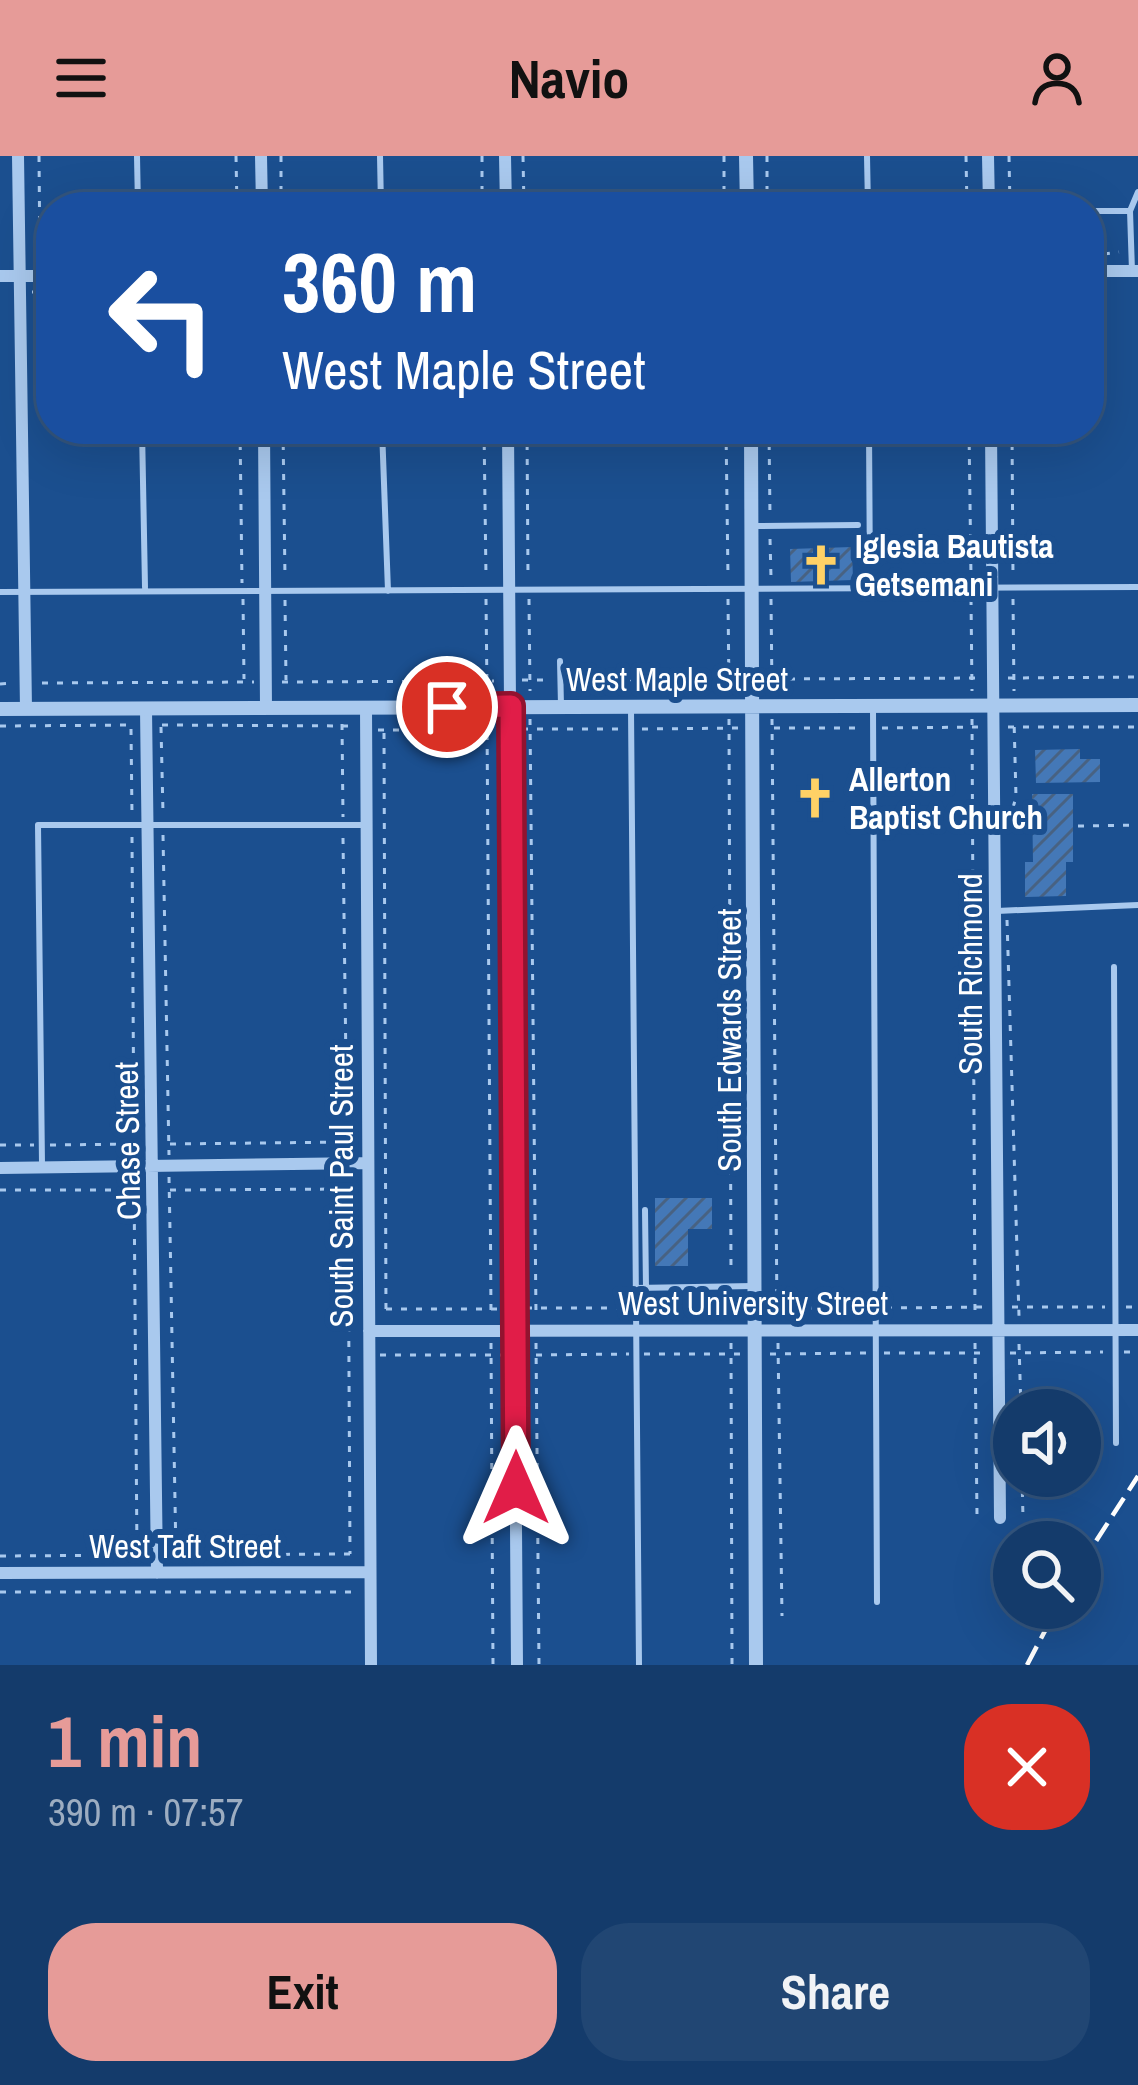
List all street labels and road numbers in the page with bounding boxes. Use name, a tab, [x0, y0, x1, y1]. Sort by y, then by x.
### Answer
street label: West Maple Street	[566, 657, 788, 701]
street label: South Richmond	[948, 873, 992, 1075]
street label: South Edwards Street	[707, 908, 751, 1172]
street label: South Saint Paul Street	[319, 1045, 363, 1327]
street label: Chase Street	[104, 1062, 150, 1220]
street label: West University Street	[618, 1281, 888, 1325]
street label: West Taft Street	[89, 1524, 281, 1568]

